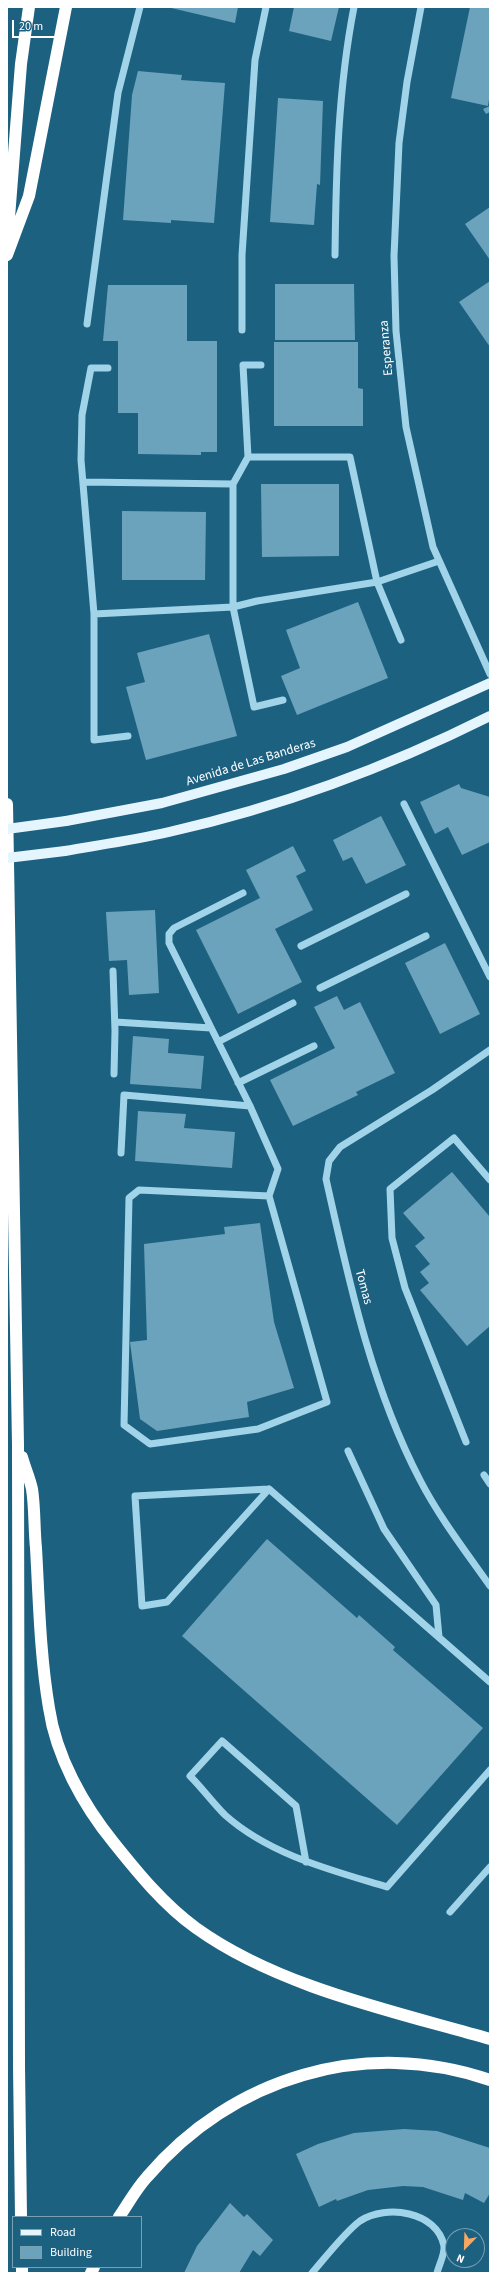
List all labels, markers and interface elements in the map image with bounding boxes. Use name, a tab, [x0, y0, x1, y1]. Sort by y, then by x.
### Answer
scale bar	[14, 12, 65, 38]
text: 20 m	[19, 18, 43, 35]
street label: Esperanza	[377, 320, 397, 376]
street label: Avenida de Las Banderas	[184, 736, 318, 790]
street label: Tomas	[351, 1268, 375, 1306]
legend	[12, 2216, 142, 2268]
text: Road	[50, 2224, 76, 2241]
north arrow	[445, 2228, 485, 2268]
text: Building	[50, 2244, 92, 2261]
text: N	[454, 2250, 467, 2267]

